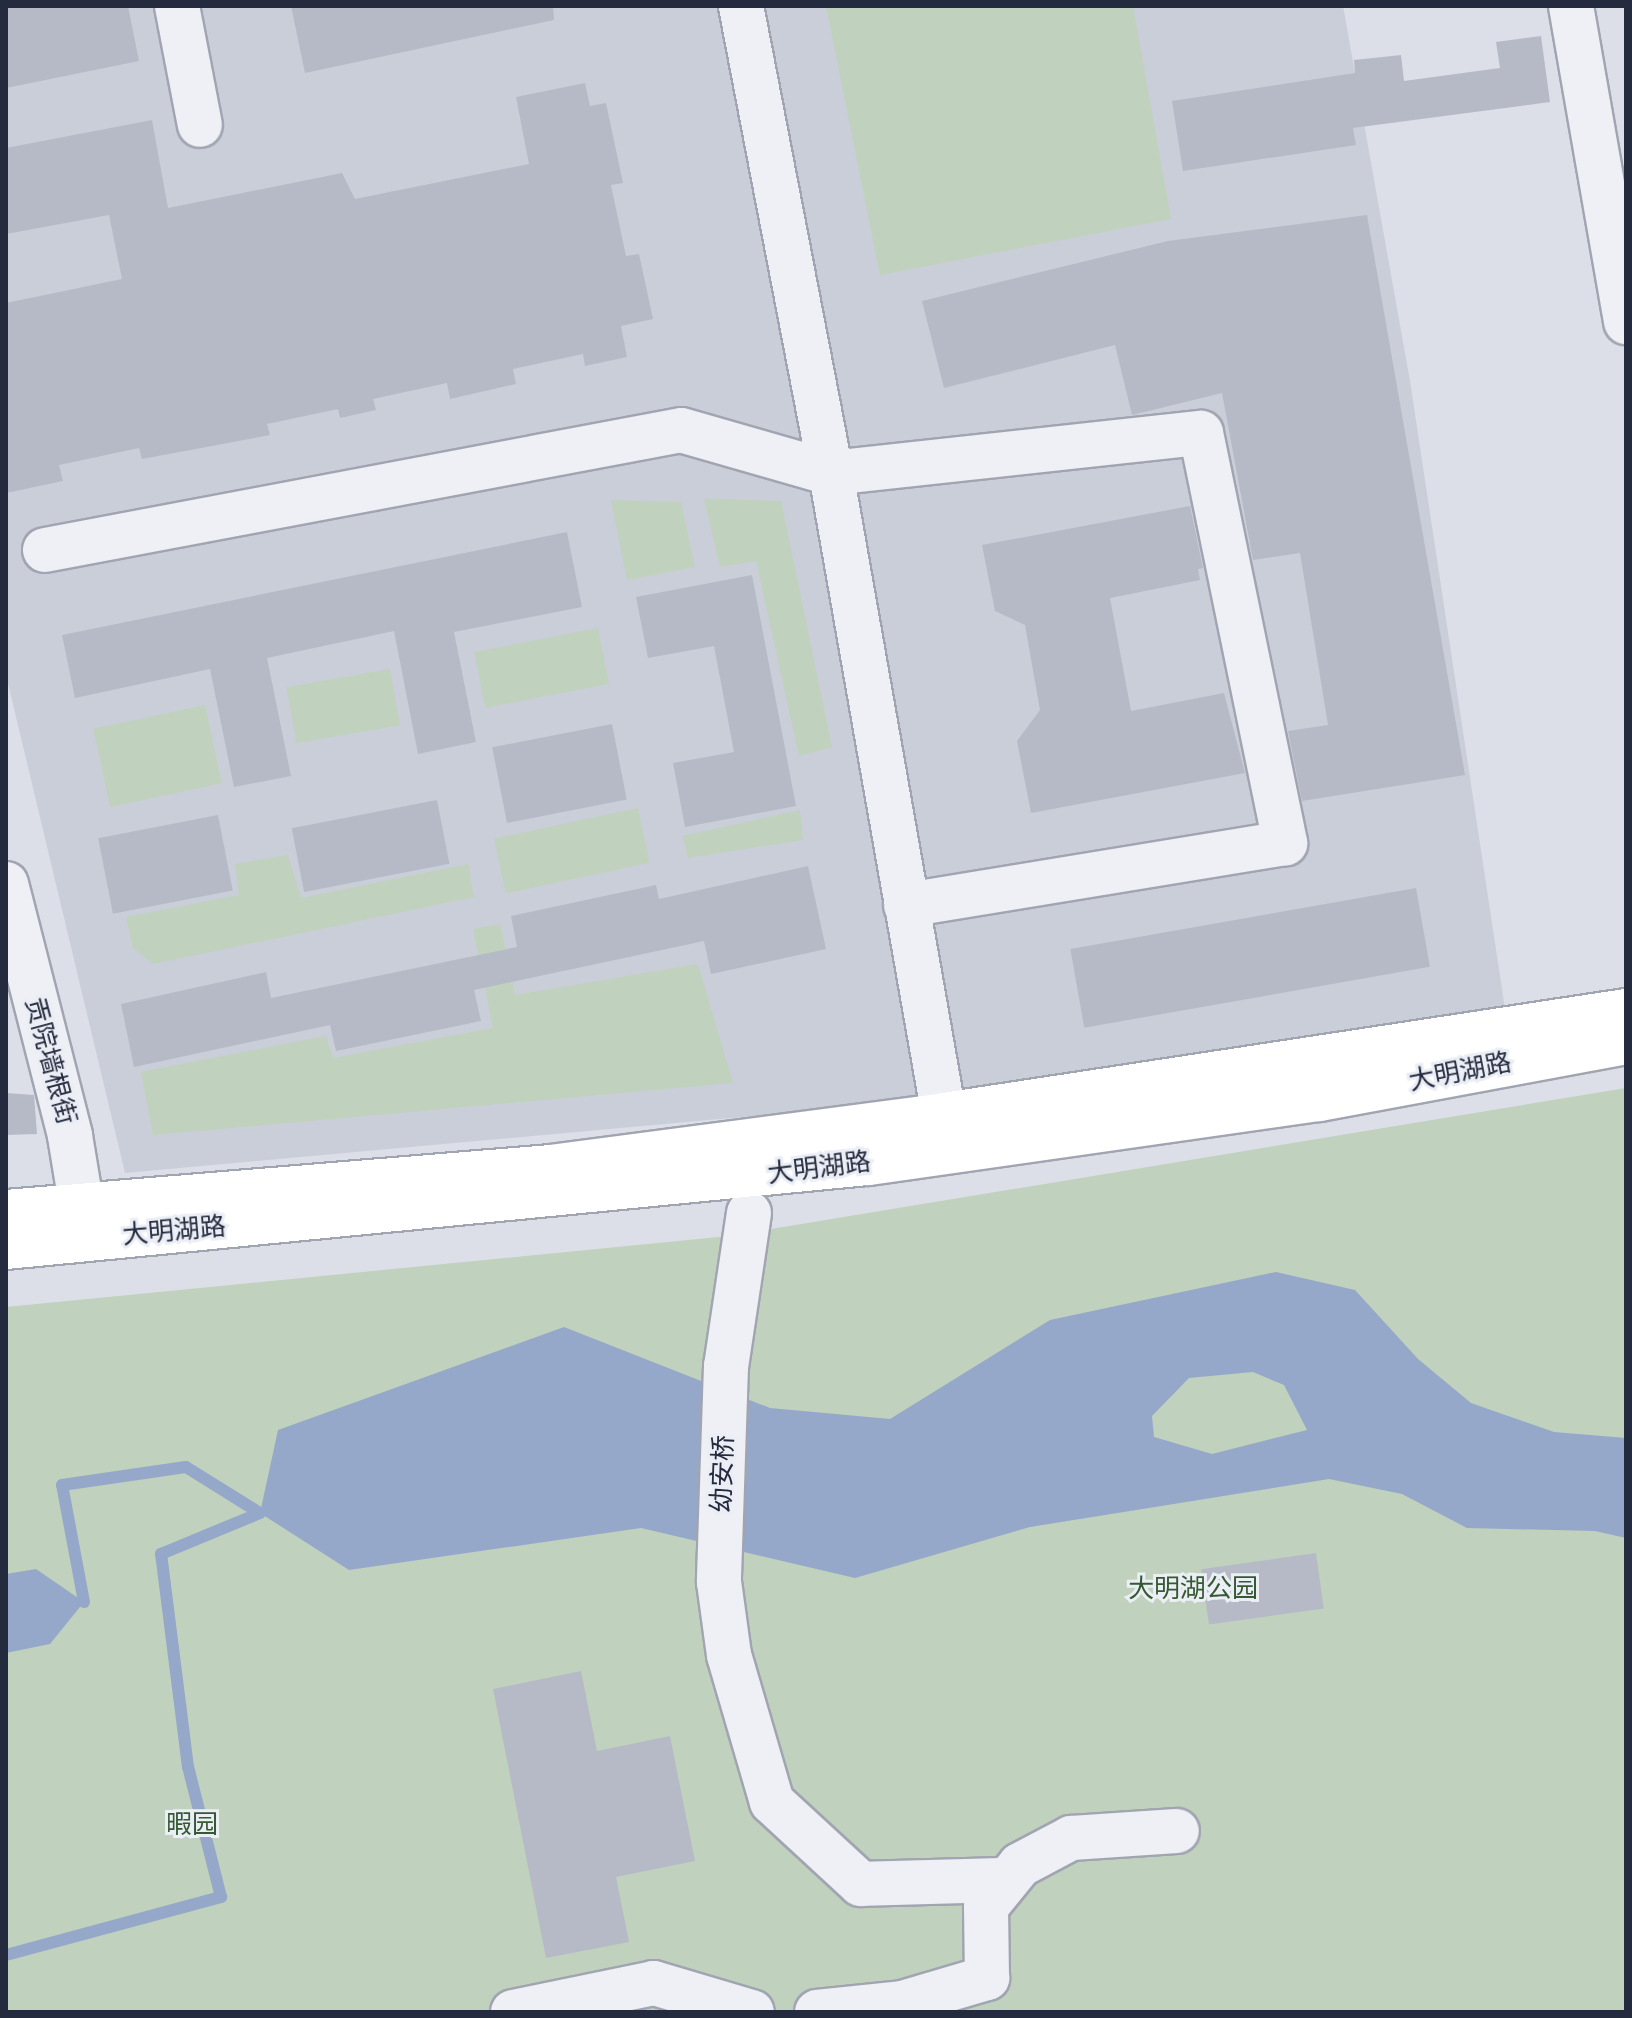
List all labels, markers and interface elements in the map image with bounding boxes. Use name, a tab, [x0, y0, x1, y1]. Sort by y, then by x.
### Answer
street label: 贡院墙根街	[18, 994, 82, 1128]
street label: 大明湖路	[1406, 1047, 1514, 1097]
street label: 大明湖路	[765, 1146, 873, 1190]
street label: 大明湖路	[121, 1211, 227, 1251]
street label: 幼安桥	[706, 1434, 740, 1514]
park label: 大明湖公园	[1128, 1573, 1258, 1605]
park label: 暇园	[166, 1809, 218, 1841]

